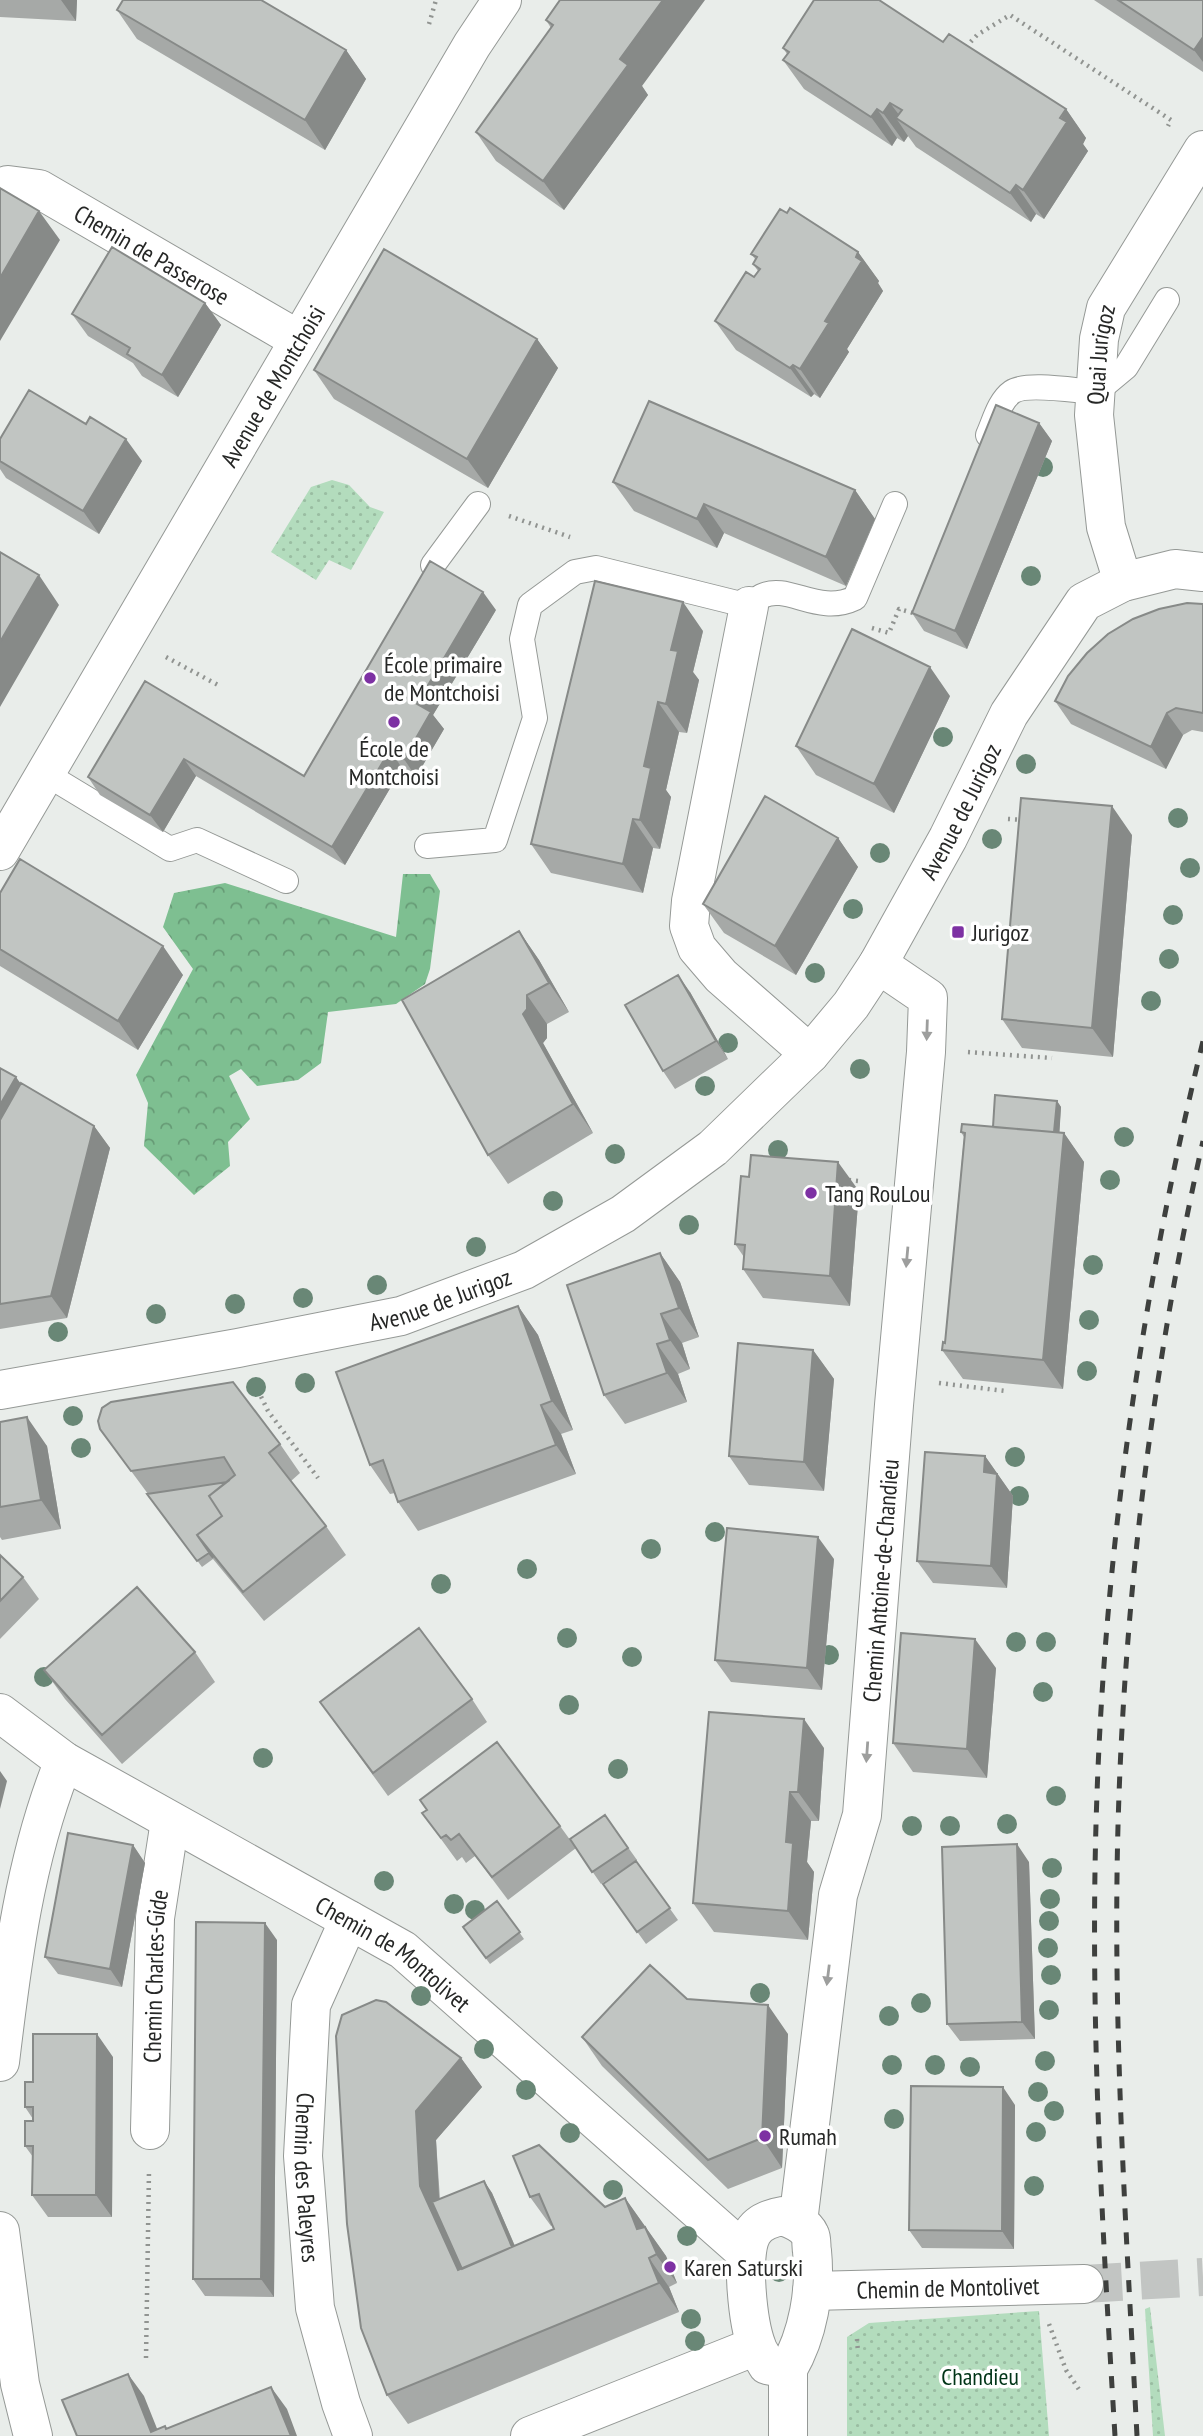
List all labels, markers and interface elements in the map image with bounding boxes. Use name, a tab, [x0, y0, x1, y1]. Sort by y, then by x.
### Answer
street label: Chemin de Passerose	[69, 197, 235, 312]
street label: Avenue de Montchoisi	[213, 300, 332, 472]
street label: Quai Jurigoz	[1079, 301, 1122, 406]
place label: École primaire de Montchoisi	[384, 649, 503, 708]
marker: École primaire de Montchoisi	[362, 670, 378, 686]
marker: École de Montchoisi	[386, 714, 402, 730]
place label: École de Montchoisi	[349, 733, 439, 792]
street label: Avenue de Jurigoz	[913, 738, 1008, 885]
place label: Jurigoz	[971, 917, 1029, 948]
marker: Jurigoz	[950, 924, 966, 940]
one-way arrow	[921, 1019, 932, 1041]
place label: Tang RouLou	[825, 1178, 930, 1209]
marker: Tang RouLou	[803, 1185, 819, 1201]
one-way arrow	[901, 1246, 912, 1268]
street label: Avenue de Jurigoz	[367, 1261, 515, 1337]
street label: Chemin Antoine-de-Chandieu	[855, 1458, 905, 1703]
one-way arrow	[861, 1741, 872, 1763]
street label: Chemin Charles-Gide	[136, 1887, 175, 2063]
street label: Chemin de Montolivet	[310, 1889, 478, 2018]
one-way arrow	[823, 1964, 834, 1986]
street label: Chemin des Paleyres	[288, 2092, 327, 2264]
place label: Rumah	[779, 2121, 837, 2152]
marker: Rumah	[757, 2128, 773, 2144]
place label: Karen Saturski	[684, 2252, 803, 2283]
marker: Karen Saturski	[662, 2259, 678, 2275]
street label: Chemin de Montolivet	[856, 2270, 1040, 2305]
park label: Chandieu	[941, 2361, 1019, 2392]

